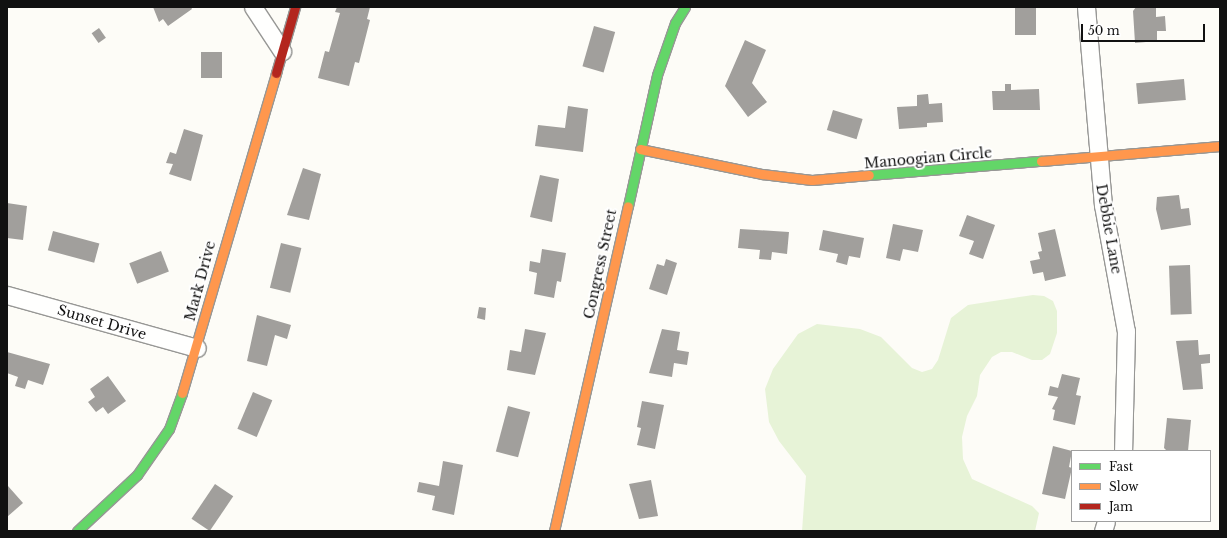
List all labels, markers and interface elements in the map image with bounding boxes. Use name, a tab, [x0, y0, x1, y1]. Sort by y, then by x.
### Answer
scale bar	[1083, 16, 1207, 42]
text: 50 m	[1088, 23, 1120, 38]
street label: Manoogian Circle	[863, 144, 993, 172]
street label: Debbie Lane	[1093, 183, 1125, 275]
street label: Congress Street	[580, 208, 620, 320]
street label: Mark Drive	[181, 239, 219, 323]
street label: Sunset Drive	[56, 301, 148, 343]
legend	[1071, 450, 1211, 522]
text: Fast	[1109, 459, 1133, 474]
text: Slow	[1109, 479, 1138, 494]
text: Jam	[1109, 499, 1133, 514]

